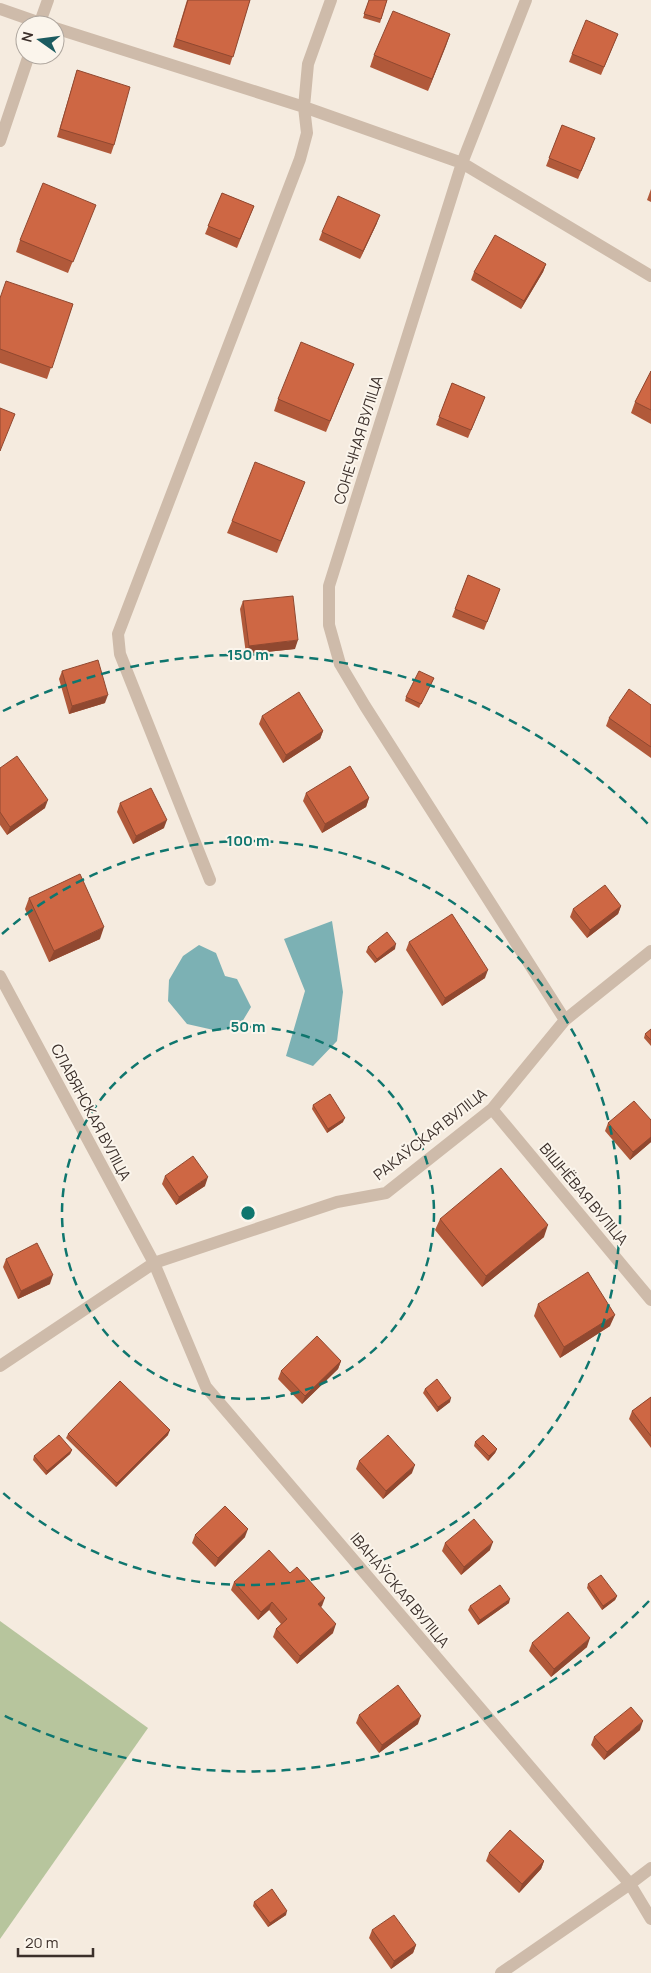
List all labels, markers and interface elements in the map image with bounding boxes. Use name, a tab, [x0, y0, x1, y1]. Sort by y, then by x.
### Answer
north arrow	[15, 15, 65, 65]
text: N	[16, 30, 37, 44]
street label: СОНЕЧНАЯ ВУЛІЦА	[328, 373, 388, 507]
text: 150 m	[227, 644, 269, 665]
text: 100 m	[227, 830, 269, 851]
text: 50 m	[230, 1016, 266, 1037]
street label: СЛАВЯНСКАЯ ВУЛІЦА	[46, 1040, 136, 1185]
street label: РАКАЎСКАЯ ВУЛІЦА	[369, 1083, 492, 1185]
street label: ВІШНЁВАЯ ВУЛІЦА	[535, 1138, 633, 1250]
centre of rings	[239, 1204, 257, 1222]
street label: ІВАНАЎСКАЯ ВУЛІЦА	[346, 1528, 455, 1652]
scale bar	[18, 1926, 92, 1958]
text: 20 m	[25, 1932, 58, 1953]

